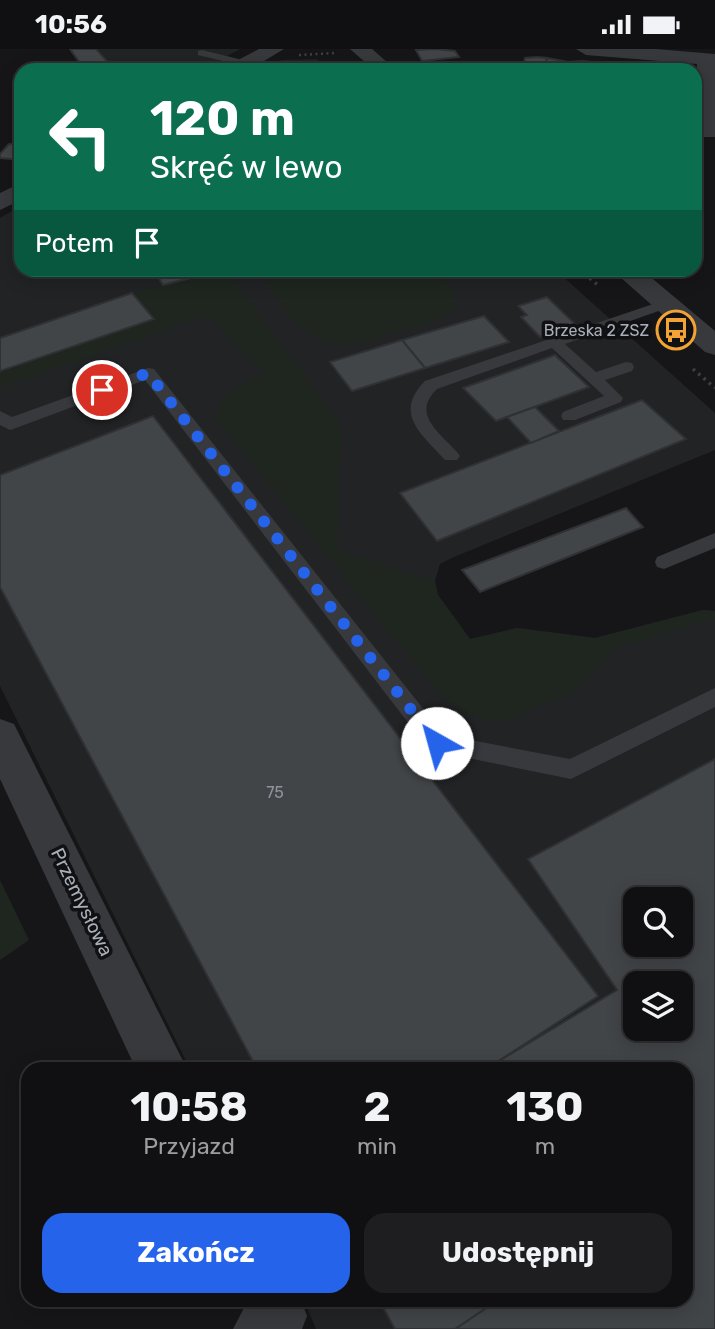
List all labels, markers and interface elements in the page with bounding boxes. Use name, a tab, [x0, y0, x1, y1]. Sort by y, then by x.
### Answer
text: 10:56	[35, 9, 107, 40]
text: 120 m	[150, 89, 295, 147]
icon: left	[35, 91, 126, 182]
text: Skręć w lewo	[150, 148, 343, 186]
icon: arrive	[128, 224, 166, 262]
text: Potem	[35, 228, 114, 259]
bus stop icon: Brzeska 2 ZSZ	[655, 309, 697, 351]
place label: Brzeska 2 ZSZ	[544, 321, 649, 340]
pin	[72, 360, 132, 420]
icon: arrive	[83, 371, 121, 409]
position arrow	[400, 706, 474, 780]
house number: 75	[266, 783, 284, 802]
street label: Przemysłowa	[46, 844, 118, 960]
map controls	[623, 887, 693, 1041]
button: search	[623, 887, 693, 957]
button: layers	[623, 971, 693, 1041]
text: 10:58	[130, 1082, 248, 1132]
text: 2	[363, 1082, 391, 1132]
text: 130	[506, 1082, 584, 1132]
text: Przyjazd	[143, 1132, 235, 1160]
text: min	[357, 1132, 397, 1160]
text: m	[535, 1132, 555, 1160]
button: Zakończ	[42, 1213, 350, 1293]
button: Udostępnij	[364, 1213, 672, 1293]

